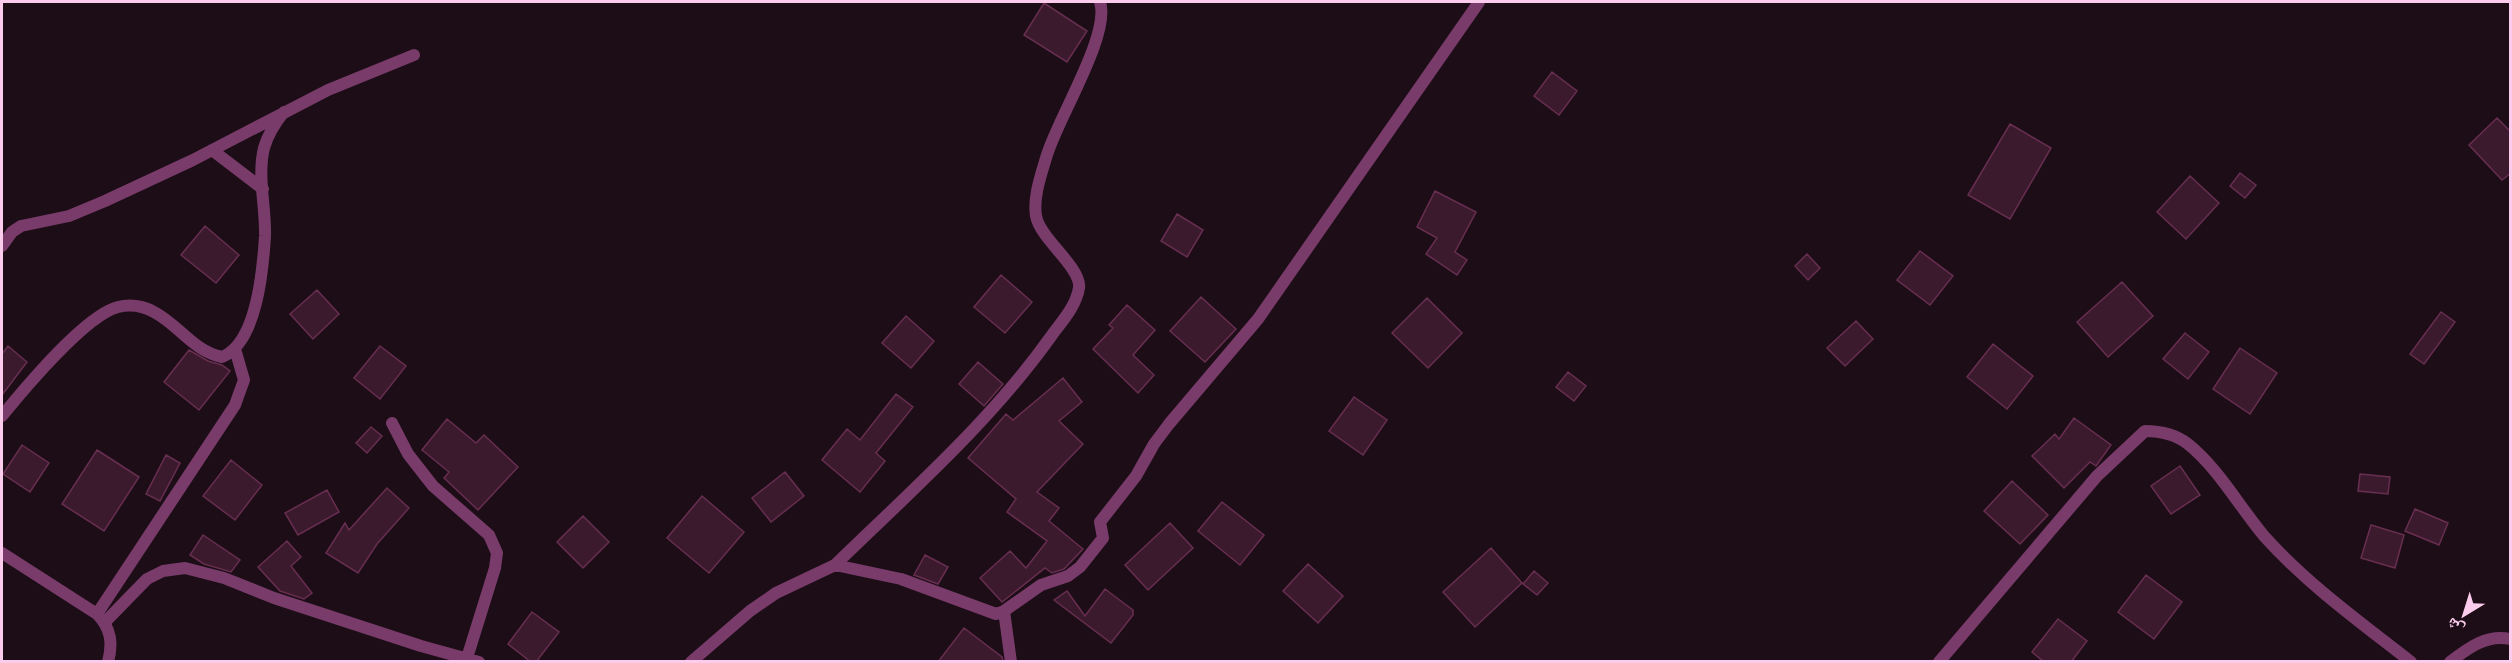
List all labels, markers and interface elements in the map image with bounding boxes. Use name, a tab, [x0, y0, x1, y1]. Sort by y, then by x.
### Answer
north arrow	[2434, 585, 2494, 645]
text: ش	[2443, 614, 2468, 639]

